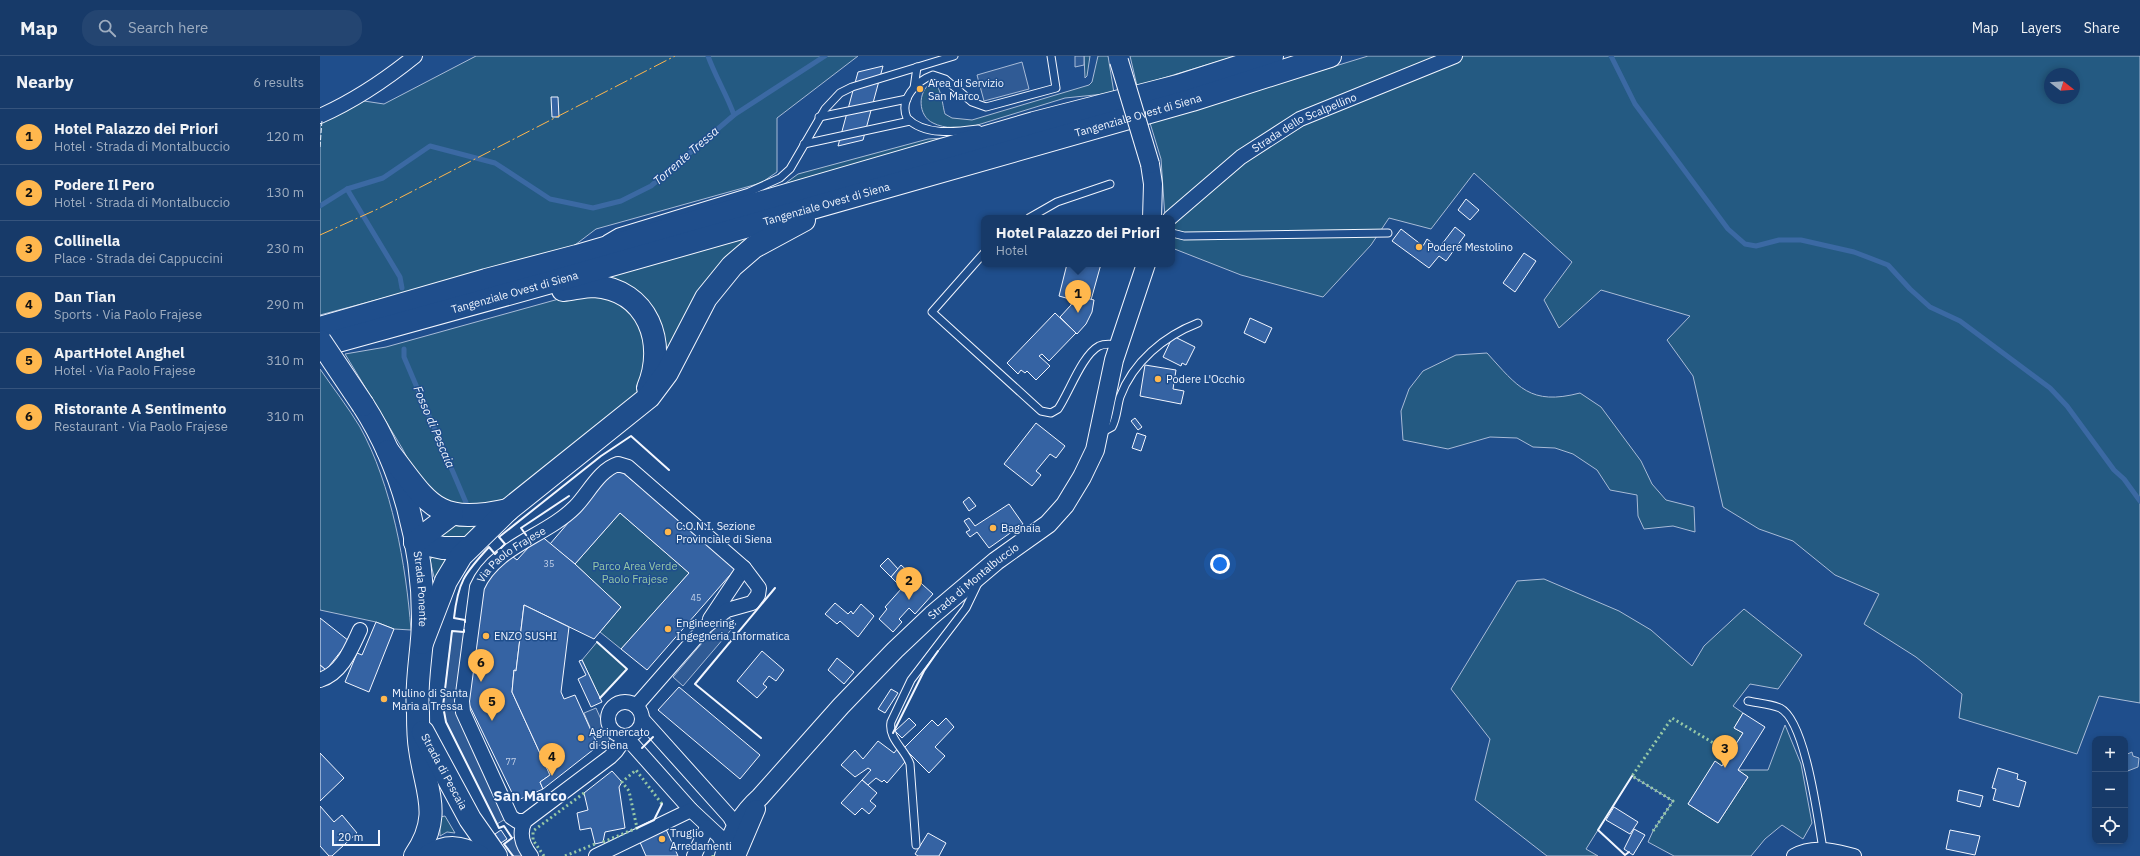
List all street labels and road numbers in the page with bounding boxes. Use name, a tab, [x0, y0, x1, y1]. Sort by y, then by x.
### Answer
street label: Tangenziale Ovest di Siena	[1073, 90, 1203, 140]
street label: Strada dello Scalpellino	[1249, 90, 1359, 155]
street label: Tangenziale Ovest di Siena	[761, 179, 892, 229]
street label: Tangenziale Ovest di Siena	[450, 268, 580, 316]
street label: Via Paolo Frajese	[474, 523, 548, 585]
street label: Strada di Montalbuccio	[925, 540, 1022, 622]
street label: Strada Ponente	[411, 550, 430, 627]
street label: Strada di Pescaia	[418, 731, 471, 812]

